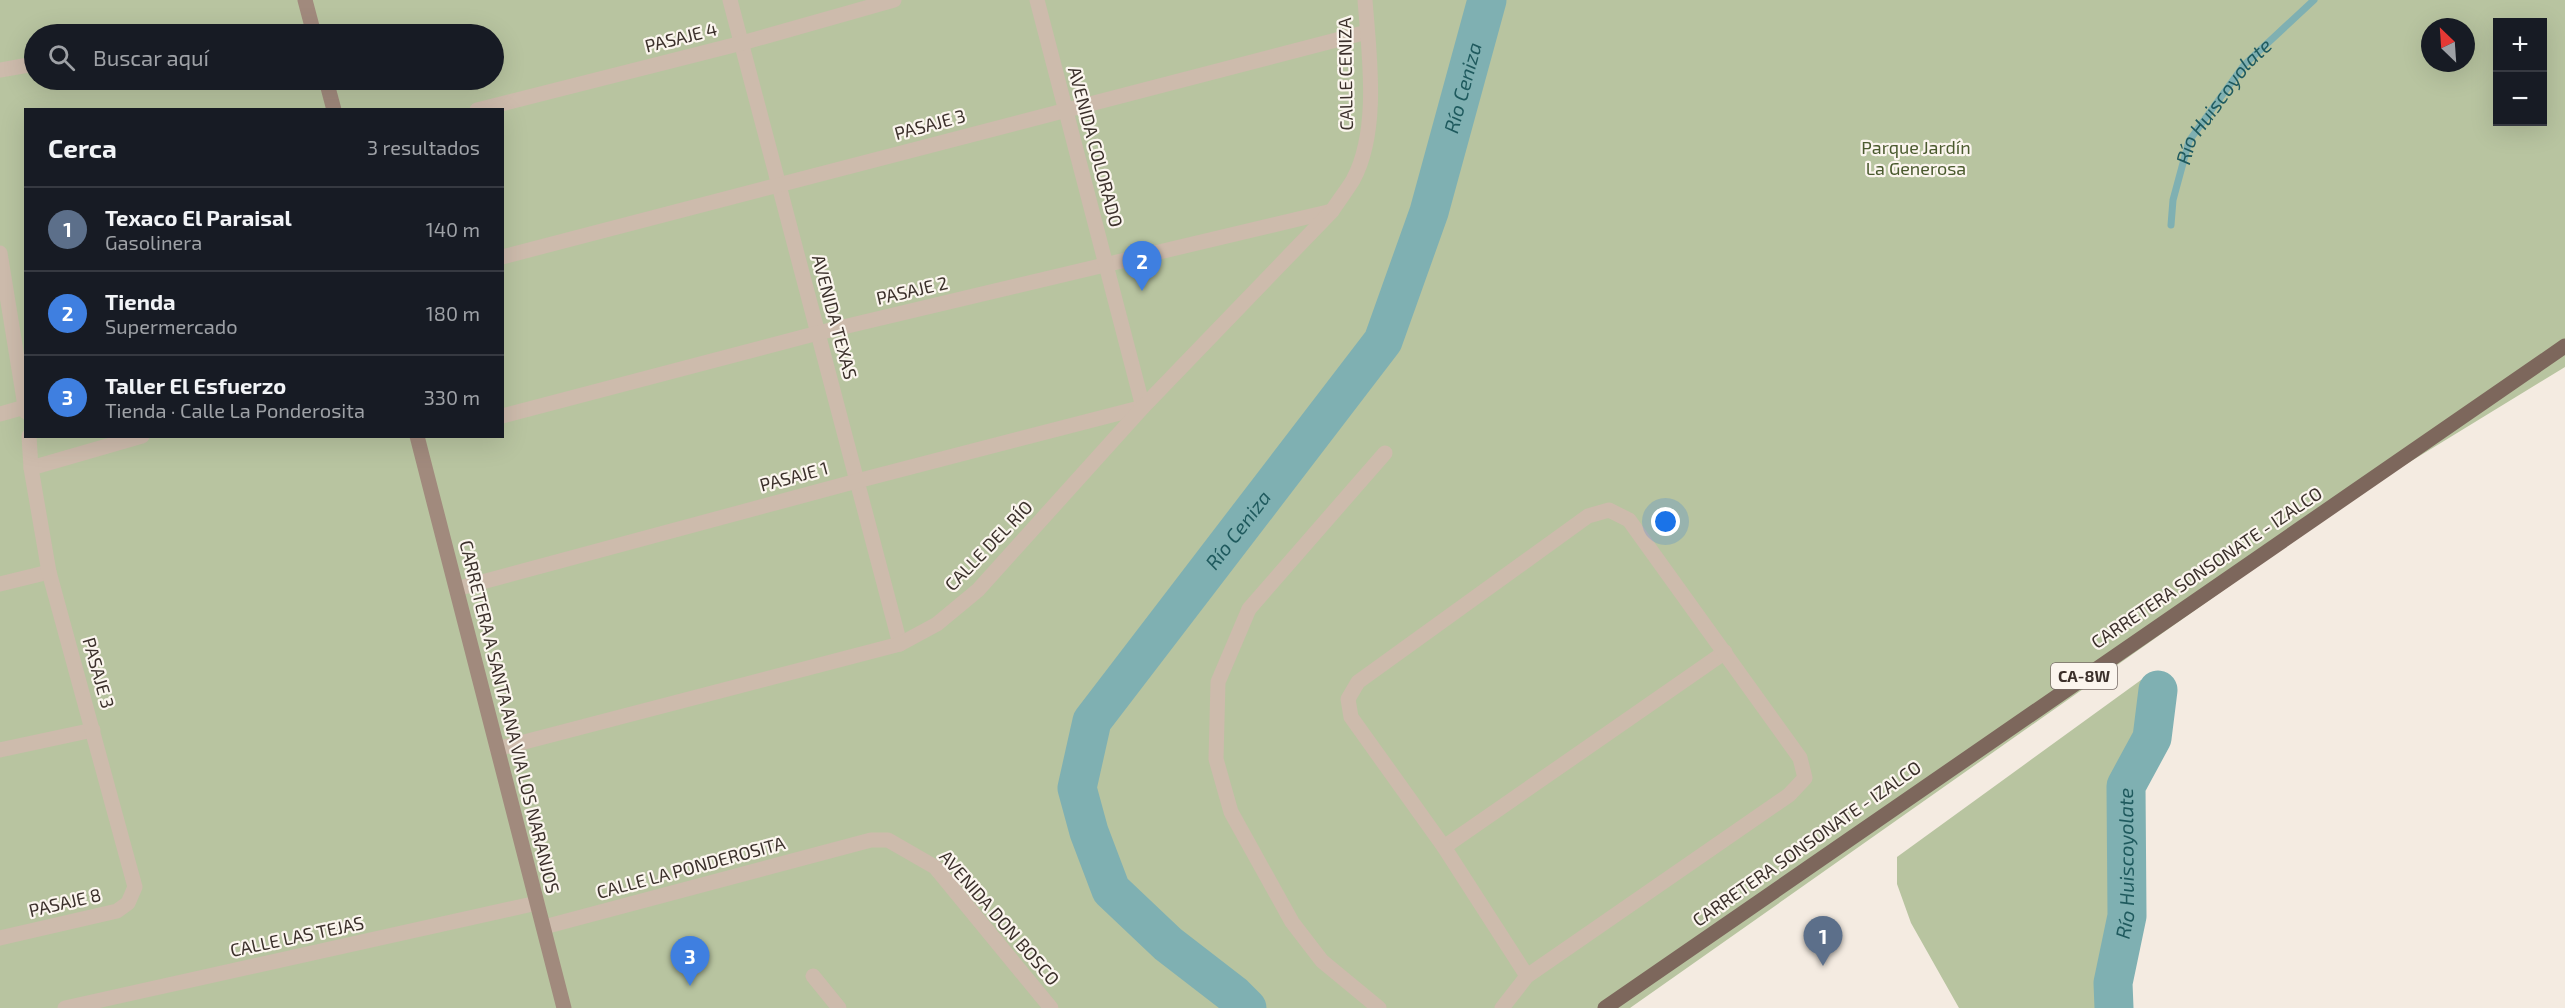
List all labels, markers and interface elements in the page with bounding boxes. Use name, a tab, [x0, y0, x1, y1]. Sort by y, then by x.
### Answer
street label: CALLE CENIZA	[1333, 16, 1357, 131]
street label: PASAJE 4	[642, 17, 719, 57]
north arrow	[2421, 18, 2475, 72]
map controls	[2493, 18, 2547, 126]
button: +	[2493, 18, 2547, 72]
search box	[24, 24, 504, 90]
water label: Río Huiscoyolate	[2170, 32, 2276, 167]
water label: Río Ceniza	[1438, 39, 1486, 136]
icon: search	[45, 41, 78, 74]
text: Buscar aquí	[93, 44, 209, 70]
street label: AVENIDA COLORADO	[1064, 64, 1128, 229]
button: −	[2493, 72, 2547, 126]
street label: PASAJE 3	[892, 104, 968, 144]
text: Cerca	[48, 132, 117, 163]
text: 3 resultados	[367, 135, 480, 159]
park label: Parque Jardín La Generosa	[1861, 136, 1971, 179]
text: Texaco El Paraisal	[105, 204, 292, 230]
text: 1	[63, 217, 72, 241]
text: 140 m	[426, 217, 480, 241]
text: Gasolinera	[105, 230, 202, 254]
pin: 2	[1122, 242, 1162, 291]
street label: AVENIDA TEXAS	[808, 252, 862, 381]
street label: PASAJE 2	[874, 271, 950, 309]
text: Tienda	[105, 288, 176, 314]
text: 2	[62, 301, 73, 325]
text: 180 m	[426, 301, 480, 325]
text: Supermercado	[105, 314, 238, 338]
text: Taller El Esfuerzo	[105, 372, 286, 398]
text: 3	[62, 385, 73, 409]
text: 330 m	[424, 385, 480, 409]
text: Tienda · Calle La Ponderosita	[105, 398, 365, 422]
street label: PASAJE 1	[757, 456, 830, 496]
street label: CARRETERA SONSONATE - IZALCO	[2087, 482, 2326, 653]
water label: Río Ceniza	[1200, 485, 1275, 574]
street label: CALLE DEL RÍO	[940, 496, 1037, 595]
your location	[1651, 507, 1680, 536]
street label: CARRETERA A SANTA ANA VIA LOS NARANJOS	[455, 538, 565, 896]
street label: PASAJE 3	[78, 635, 120, 711]
road number: CA-8W	[2051, 663, 2117, 689]
street label: CARRETERA SONSONATE - IZALCO	[1688, 756, 1925, 931]
water label: Río Huiscoyolate	[2110, 788, 2139, 941]
street label: CALLE LA PONDEROSITA	[594, 831, 788, 903]
street label: AVENIDA DON BOSCO	[935, 845, 1064, 989]
street label: PASAJE 8	[26, 883, 103, 921]
street label: CALLE LAS TEJAS	[228, 911, 366, 961]
pin: 1	[1804, 916, 1842, 966]
pin: 3	[670, 936, 710, 986]

